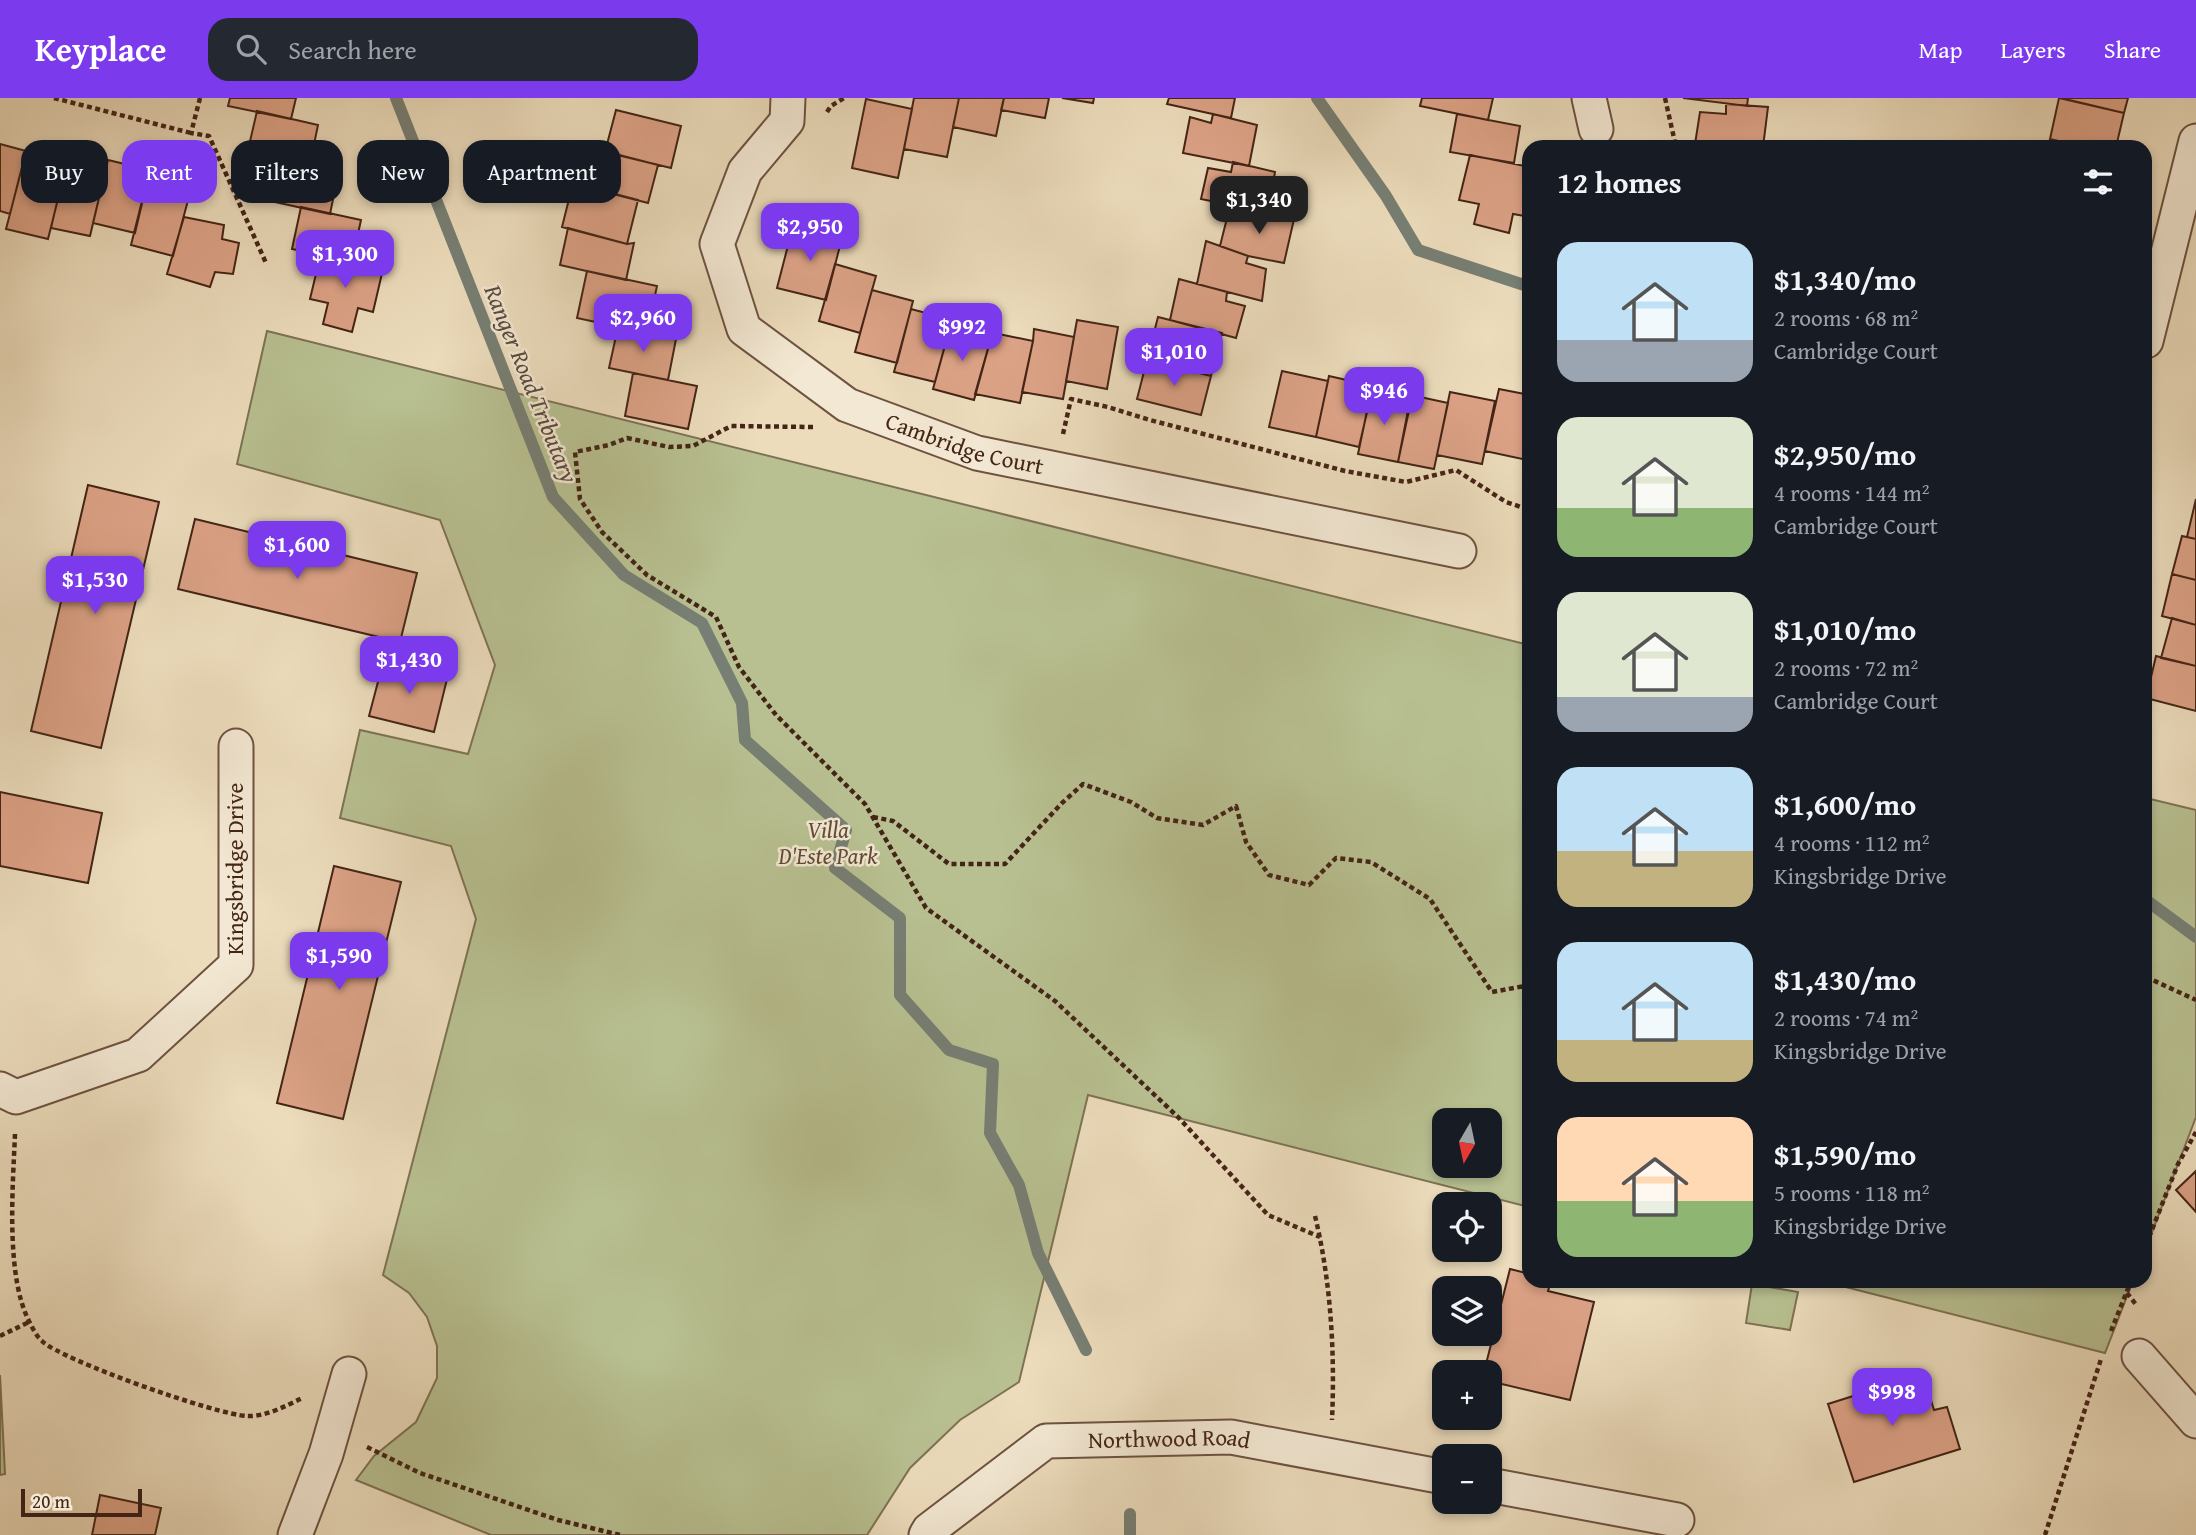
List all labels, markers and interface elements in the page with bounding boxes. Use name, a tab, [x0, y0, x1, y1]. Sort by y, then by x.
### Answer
search box	[208, 18, 698, 81]
text: Keyplace	[35, 25, 166, 73]
icon: search	[232, 30, 270, 68]
text: Search here	[288, 30, 417, 69]
text: Map	[1919, 32, 1962, 67]
text: Layers	[2000, 32, 2066, 67]
text: Share	[2104, 32, 2161, 67]
chip: Buy	[21, 140, 108, 203]
chip: Rent	[122, 140, 217, 203]
chip: Filters	[231, 140, 343, 203]
chip: New	[357, 140, 449, 203]
chip: Apartment	[463, 140, 621, 203]
text: 12 homes	[1557, 160, 1682, 204]
icon: filters	[2079, 163, 2117, 201]
pin: $1,340	[1202, 176, 1316, 236]
text: $1,340	[1226, 182, 1292, 215]
pin: $2,950	[753, 204, 867, 263]
text: $2,950	[777, 209, 843, 242]
pin: $1,300	[288, 230, 402, 290]
text: $1,300	[312, 236, 378, 269]
text: $1,340/mo	[1774, 257, 1916, 301]
icon: home	[1613, 270, 1697, 354]
water label: Ranger Road Tributary	[475, 278, 587, 488]
pin: $2,960	[586, 294, 700, 354]
text: $2,960	[610, 300, 676, 333]
text: 2 rooms · 68 m²	[1774, 301, 1918, 334]
pin: $992	[921, 303, 1003, 363]
text: $992	[938, 309, 986, 342]
pin: $1,010	[1117, 328, 1231, 388]
text: $1,010	[1141, 334, 1207, 367]
text: Cambridge Court	[1774, 334, 1938, 367]
pin: $946	[1343, 368, 1425, 427]
text: $946	[1360, 373, 1408, 406]
street label: Cambridge Court	[881, 404, 1047, 482]
text: $2,950/mo	[1774, 432, 1916, 476]
icon: home	[1613, 445, 1697, 529]
text: 4 rooms · 144 m²	[1774, 476, 1929, 509]
text: Cambridge Court	[1774, 509, 1938, 542]
pin: $1,600	[240, 522, 354, 581]
text: $1,600	[264, 527, 330, 560]
pin: $1,530	[38, 556, 152, 616]
text: $1,530	[62, 562, 128, 595]
text: $1,010/mo	[1774, 607, 1916, 651]
icon: home	[1613, 620, 1697, 704]
pin: $1,430	[352, 636, 466, 696]
text: $1,430	[376, 642, 442, 675]
text: 2 rooms · 72 m²	[1774, 651, 1918, 684]
text: Cambridge Court	[1774, 684, 1938, 717]
text: $1,600/mo	[1774, 782, 1916, 826]
street label: Kingsbridge Drive	[218, 783, 251, 955]
icon: home	[1613, 795, 1697, 879]
park label: Villa D'Este Park	[778, 813, 878, 872]
text: 4 rooms · 112 m²	[1774, 826, 1929, 859]
text: Kingsbridge Drive	[1774, 859, 1947, 892]
pin: $1,590	[282, 932, 396, 992]
text: $1,590	[306, 938, 372, 971]
text: $1,430/mo	[1774, 957, 1916, 1001]
icon: home	[1613, 970, 1697, 1054]
text: 2 rooms · 74 m²	[1774, 1001, 1918, 1034]
text: Kingsbridge Drive	[1774, 1034, 1947, 1067]
north arrow	[1432, 1108, 1502, 1178]
map controls	[1432, 1108, 1502, 1514]
text: $1,590/mo	[1774, 1132, 1916, 1176]
icon: home	[1613, 1145, 1697, 1229]
text: 5 rooms · 118 m²	[1774, 1176, 1929, 1209]
button: locate	[1432, 1192, 1502, 1262]
text: Kingsbridge Drive	[1774, 1209, 1947, 1242]
button: layers	[1432, 1276, 1502, 1346]
button: +	[1432, 1360, 1502, 1430]
pin: $998	[1851, 1368, 1933, 1428]
text: $998	[1868, 1374, 1916, 1407]
street label: Northwood Road	[1088, 1420, 1254, 1456]
button: −	[1432, 1444, 1502, 1514]
scale bar	[21, 1486, 142, 1518]
text: 20 m	[32, 1487, 70, 1515]

